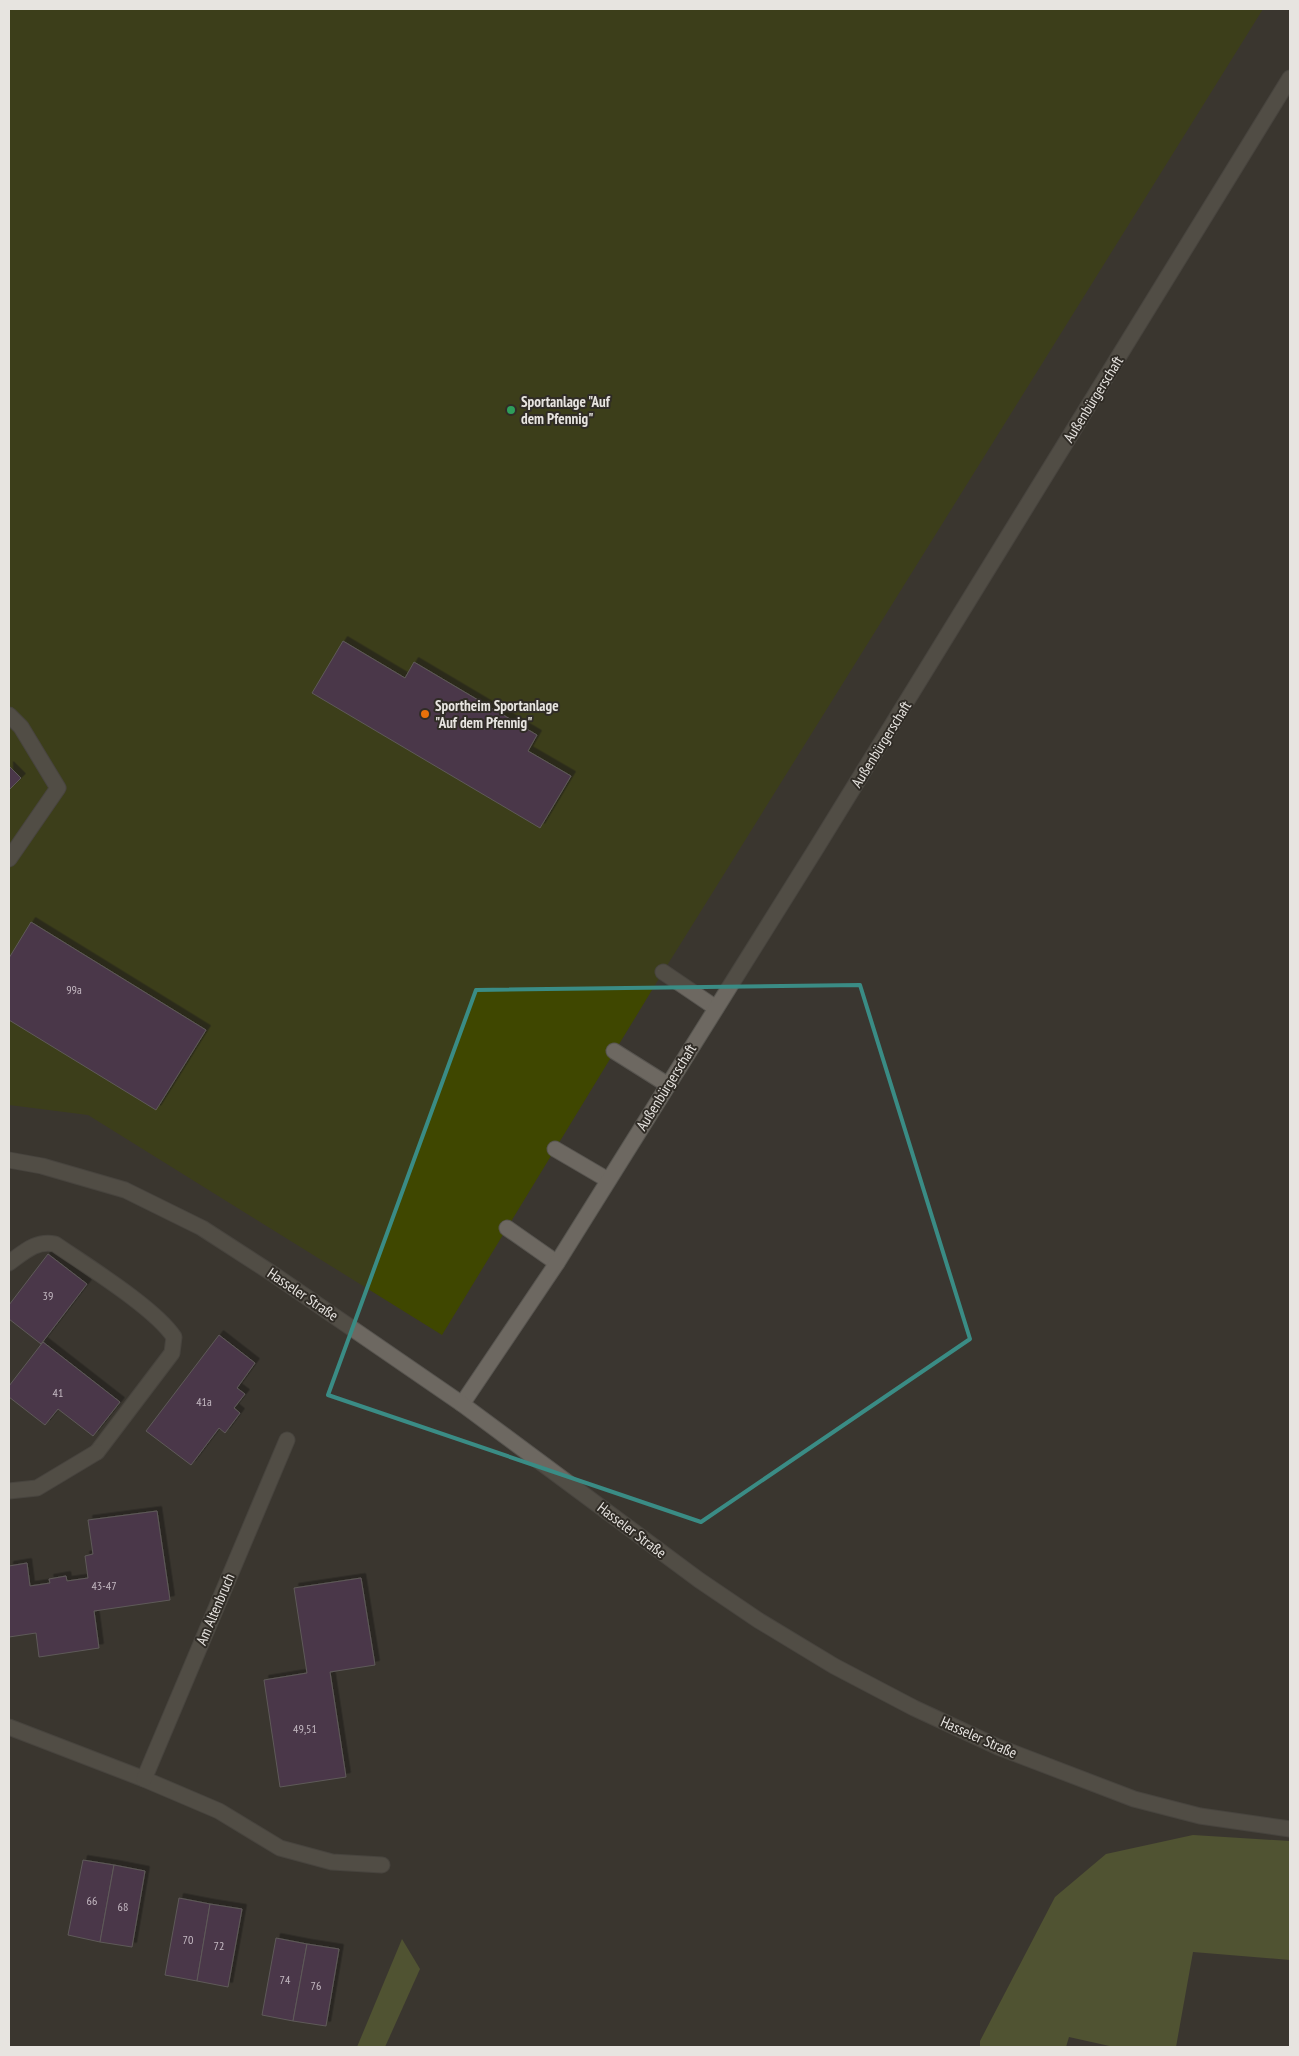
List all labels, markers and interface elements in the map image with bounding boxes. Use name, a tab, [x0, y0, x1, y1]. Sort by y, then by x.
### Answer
street label: Außenbürgerschaft	[1059, 352, 1127, 446]
place label: Sportanlage "Auf dem Pfennig"	[521, 392, 611, 428]
marker: Sportanlage "Auf dem Pfennig"	[505, 404, 517, 416]
place label: Sportheim Sportanlage "Auf dem Pfennig"	[435, 696, 559, 732]
street label: Außenbürgerschaft	[847, 697, 915, 791]
marker: Sportheim Sportanlage "Auf dem Pfennig"	[419, 708, 431, 720]
house number: 99a	[66, 982, 82, 997]
street label: Außenbürgerschaft	[632, 1040, 700, 1134]
street label: Hasseler Straße	[264, 1263, 342, 1325]
house number: 39	[43, 1288, 53, 1303]
house number: 41	[53, 1385, 63, 1400]
house number: 41a	[196, 1394, 212, 1409]
street label: Hasseler Straße	[594, 1498, 670, 1562]
street label: Am Altenbruch	[191, 1570, 239, 1648]
house number: 43-47	[91, 1578, 117, 1593]
street label: Hasseler Straße	[938, 1712, 1020, 1762]
house number: 49,51	[293, 1721, 317, 1736]
house number: 66	[87, 1893, 97, 1908]
house number: 68	[118, 1899, 128, 1914]
house number: 70	[183, 1932, 193, 1947]
house number: 72	[214, 1938, 224, 1953]
house number: 74	[280, 1972, 291, 1987]
house number: 76	[311, 1978, 321, 1993]

